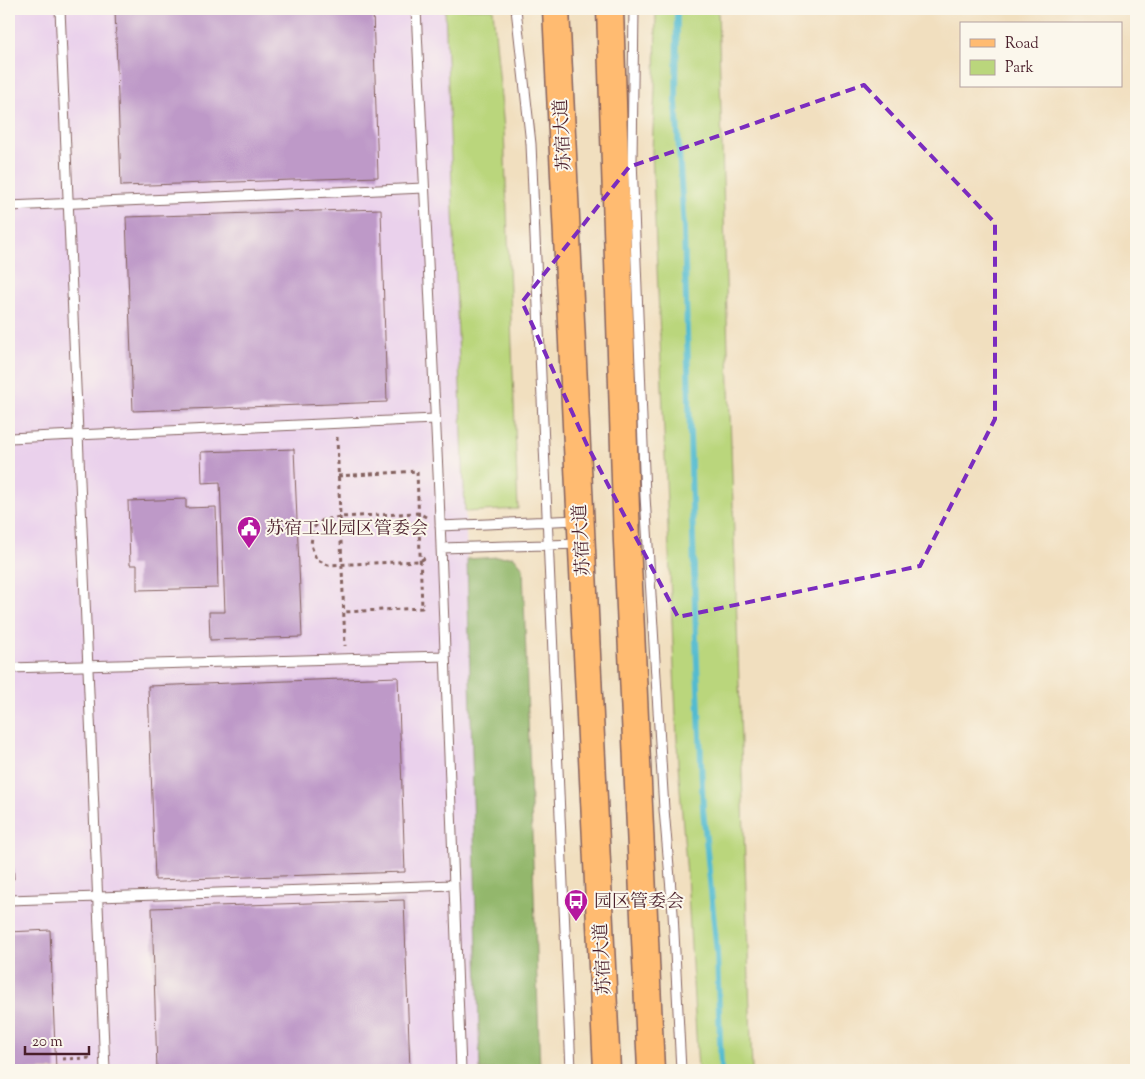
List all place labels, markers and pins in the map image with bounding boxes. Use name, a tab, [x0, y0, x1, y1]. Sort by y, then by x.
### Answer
public building icon: 苏宿工业园区管委会	[236, 515, 262, 549]
place label: 苏宿工业园区管委会	[266, 517, 428, 543]
bus stop icon: 园区管委会	[563, 888, 589, 922]
place label: 园区管委会	[594, 890, 684, 916]

